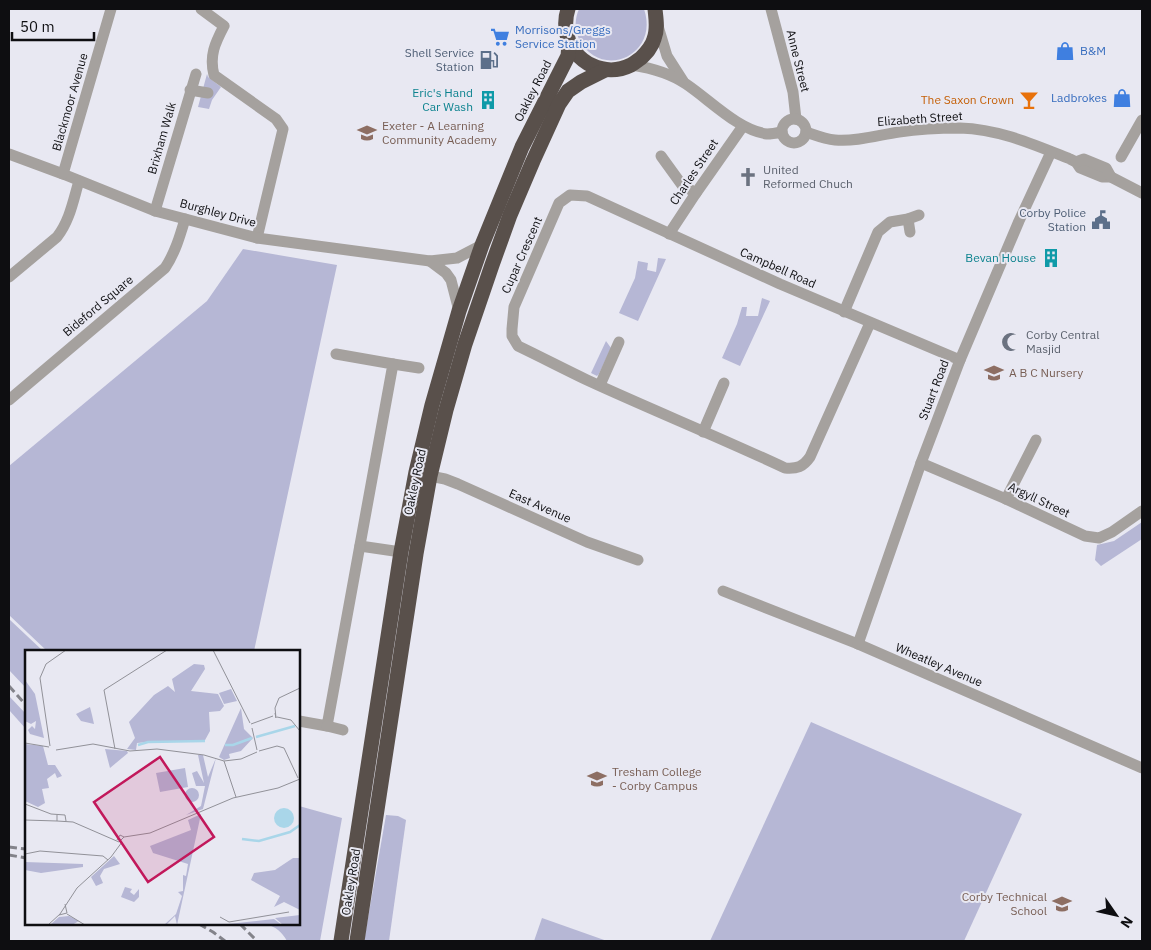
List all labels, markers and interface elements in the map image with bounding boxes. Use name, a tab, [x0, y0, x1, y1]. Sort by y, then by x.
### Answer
scale bar	[12, 10, 95, 42]
text: 50 m	[20, 17, 55, 36]
place label: Morrisons/Greggs Service Station	[515, 22, 611, 51]
supermarket icon: Morrisons/Greggs Service Station	[489, 26, 511, 48]
street label: Anne Street	[784, 28, 813, 94]
shop icon: B&M	[1054, 40, 1076, 62]
place label: B&M	[1080, 43, 1106, 58]
place label: Shell Service Station	[405, 45, 474, 74]
fuel station icon: Shell Service Station	[478, 49, 500, 71]
street label: Blackmoor Avenue	[48, 51, 91, 153]
street label: Oakley Road	[511, 57, 555, 124]
place label: Eric's Hand Car Wash	[412, 85, 473, 114]
shop icon: Ladbrokes	[1111, 87, 1133, 109]
building icon: Eric's Hand Car Wash	[477, 89, 499, 111]
bar icon: The Saxon Crown	[1018, 89, 1040, 111]
place label: Ladbrokes	[1051, 90, 1107, 105]
place label: The Saxon Crown	[921, 92, 1014, 107]
street label: Brixham Walk	[144, 99, 179, 176]
street label: Elizabeth Street	[877, 108, 963, 129]
place label: Exeter - A Learning Community Academy	[382, 118, 497, 147]
school or university icon: Exeter - A Learning Community Academy	[356, 122, 378, 144]
street label: Charles Street	[666, 136, 721, 208]
place label: United Reformed Chuch	[763, 162, 853, 191]
church icon: United Reformed Chuch	[737, 166, 759, 188]
street label: Burghley Drive	[178, 195, 258, 230]
place label: Corby Police Station	[1019, 205, 1086, 234]
public building icon: Corby Police Station	[1090, 209, 1112, 231]
street label: Cupar Crescent	[498, 214, 545, 296]
street label: Campbell Road	[738, 244, 819, 291]
building icon: Bevan House	[1040, 247, 1062, 269]
place label: Bevan House	[965, 250, 1036, 265]
street label: Bideford Square	[59, 272, 136, 339]
place label: Corby Central Masjid	[1026, 327, 1099, 356]
mosque icon: Corby Central Masjid	[1000, 331, 1022, 353]
street label: Stuart Road	[915, 357, 952, 422]
school or university icon: A B C Nursery	[983, 362, 1005, 384]
place label: A B C Nursery	[1009, 365, 1083, 380]
street label: Oakley Road	[400, 447, 429, 516]
street label: Argyll Street	[1006, 479, 1072, 520]
street label: East Avenue	[507, 485, 574, 526]
street label: Wheatley Avenue	[893, 639, 985, 690]
inset map	[25, 650, 300, 925]
place label: Tresham College - Corby Campus	[612, 764, 702, 793]
school or university icon: Tresham College - Corby Campus	[586, 768, 608, 790]
street label: Oakley Road	[338, 847, 363, 916]
place label: Corby Technical School	[962, 889, 1047, 918]
north arrow	[1091, 890, 1141, 940]
school or university icon: Corby Technical School	[1051, 893, 1073, 915]
text: N	[1116, 913, 1137, 932]

